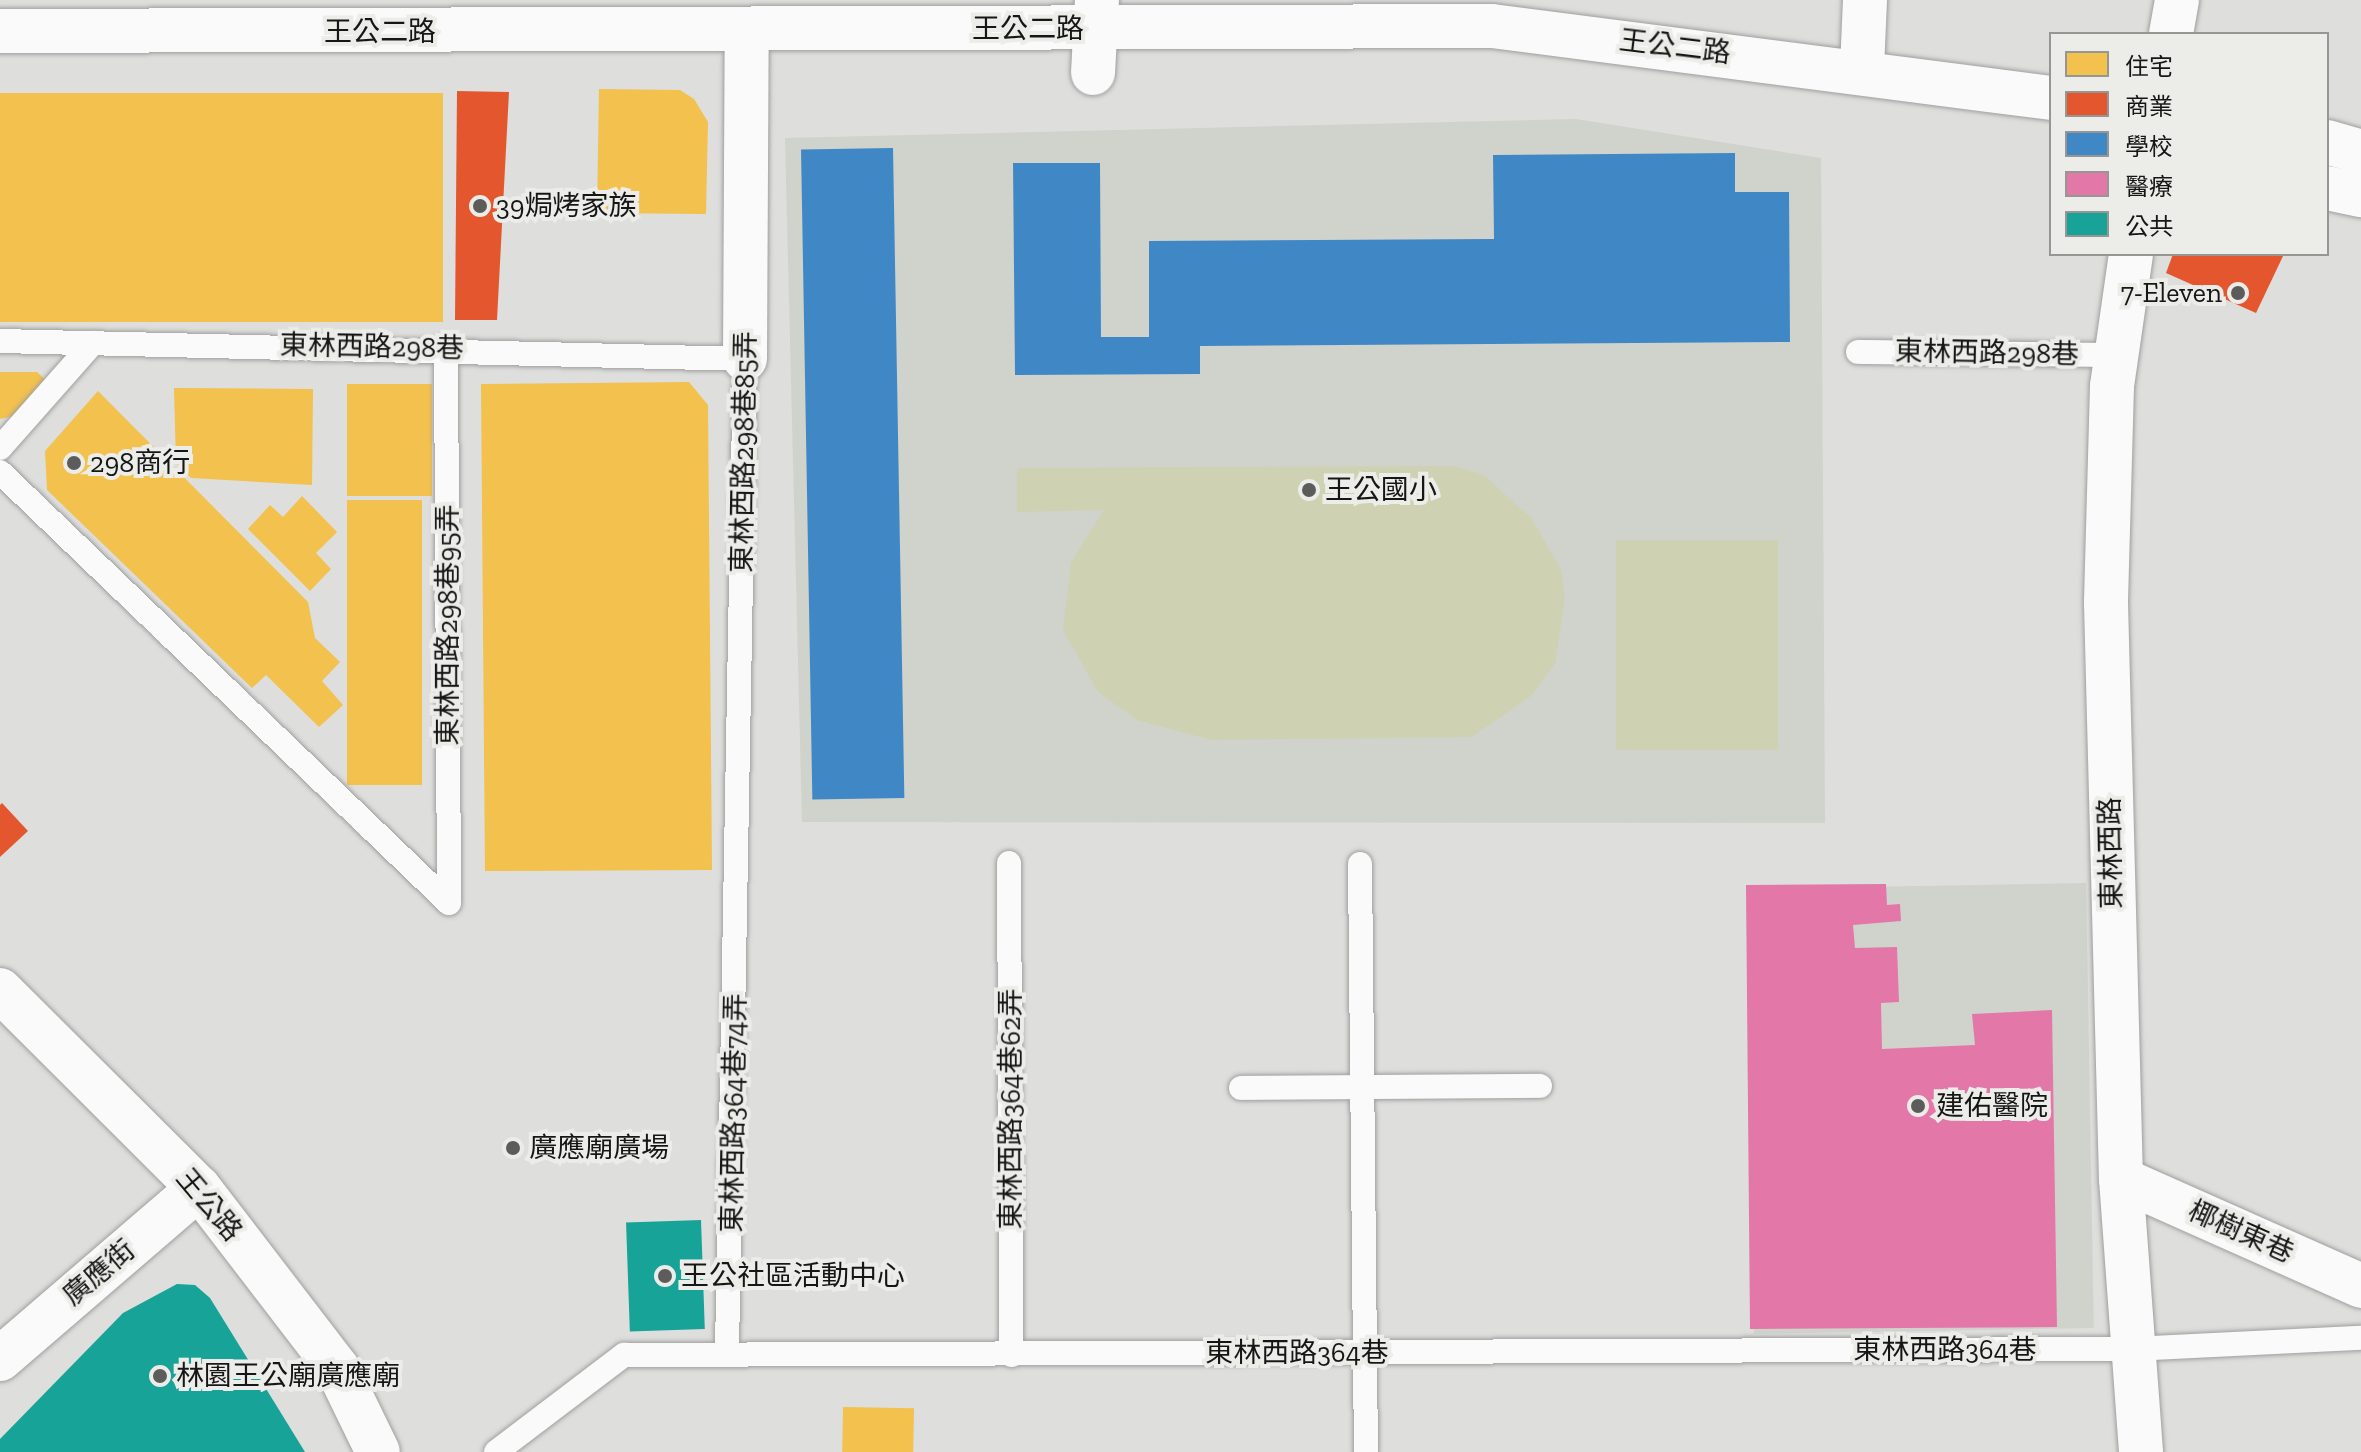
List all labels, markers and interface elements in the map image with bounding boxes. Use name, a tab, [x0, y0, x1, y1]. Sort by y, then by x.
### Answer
street label: 王公二路	[972, 12, 1084, 46]
street label: 王公二路	[324, 15, 436, 49]
street label: 王公二路	[1617, 24, 1733, 70]
legend	[2049, 32, 2329, 256]
text: 住宅	[2125, 52, 2173, 81]
text: 商業	[2125, 92, 2173, 121]
text: 學校	[2125, 132, 2173, 161]
text: 醫療	[2125, 172, 2173, 201]
place label: 39焗烤家族	[496, 189, 637, 223]
marker: 39焗烤家族	[471, 197, 489, 215]
text: 公共	[2125, 212, 2173, 241]
place label: 7-Eleven	[2121, 276, 2222, 310]
marker: 7-Eleven	[2229, 284, 2247, 302]
street label: 東林西路298巷	[280, 329, 464, 365]
street label: 東林西路298巷85弄	[725, 331, 763, 573]
street label: 東林西路298巷	[1895, 335, 2079, 371]
place label: 298商行	[90, 446, 190, 480]
marker: 298商行	[65, 454, 83, 472]
place label: 王公國小	[1325, 473, 1437, 507]
marker: 王公國小	[1300, 481, 1318, 499]
street label: 東林西路298巷95弄	[431, 504, 465, 746]
street label: 東林西路	[2093, 797, 2129, 909]
street label: 東林西路364巷62弄	[994, 989, 1028, 1229]
street label: 東林西路364巷74弄	[715, 993, 753, 1233]
place label: 建佑醫院	[1936, 1089, 2048, 1123]
marker: 建佑醫院	[1907, 1095, 1929, 1117]
place label: 廣應廟廣場	[529, 1131, 669, 1165]
marker: 廣應廟廣場	[504, 1139, 522, 1157]
street label: 王公路	[169, 1162, 249, 1248]
street label: 椰樹東巷	[2183, 1194, 2299, 1270]
street label: 廣應街	[56, 1233, 142, 1313]
place label: 王公社區活動中心	[681, 1259, 905, 1293]
marker: 王公社區活動中心	[656, 1267, 674, 1285]
street label: 東林西路364巷	[1853, 1333, 2037, 1367]
street label: 東林西路364巷	[1205, 1336, 1389, 1370]
place label: 林園王公廟廣應廟	[176, 1359, 400, 1393]
marker: 林園王公廟廣應廟	[151, 1367, 169, 1385]

